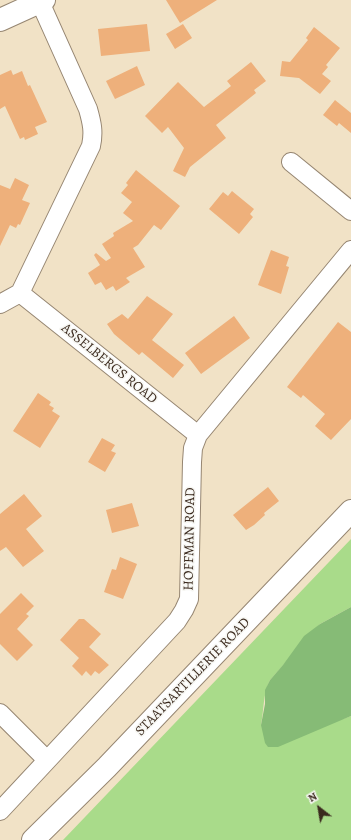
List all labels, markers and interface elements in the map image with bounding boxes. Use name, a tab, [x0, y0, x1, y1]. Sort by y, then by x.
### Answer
street label: ASSELBERGS ROAD	[58, 320, 160, 408]
street label: HOFFMAN ROAD	[181, 487, 199, 591]
street label: STAATSARTILLERIE ROAD	[132, 614, 254, 740]
north arrow	[299, 788, 339, 828]
text: N	[305, 789, 320, 806]

